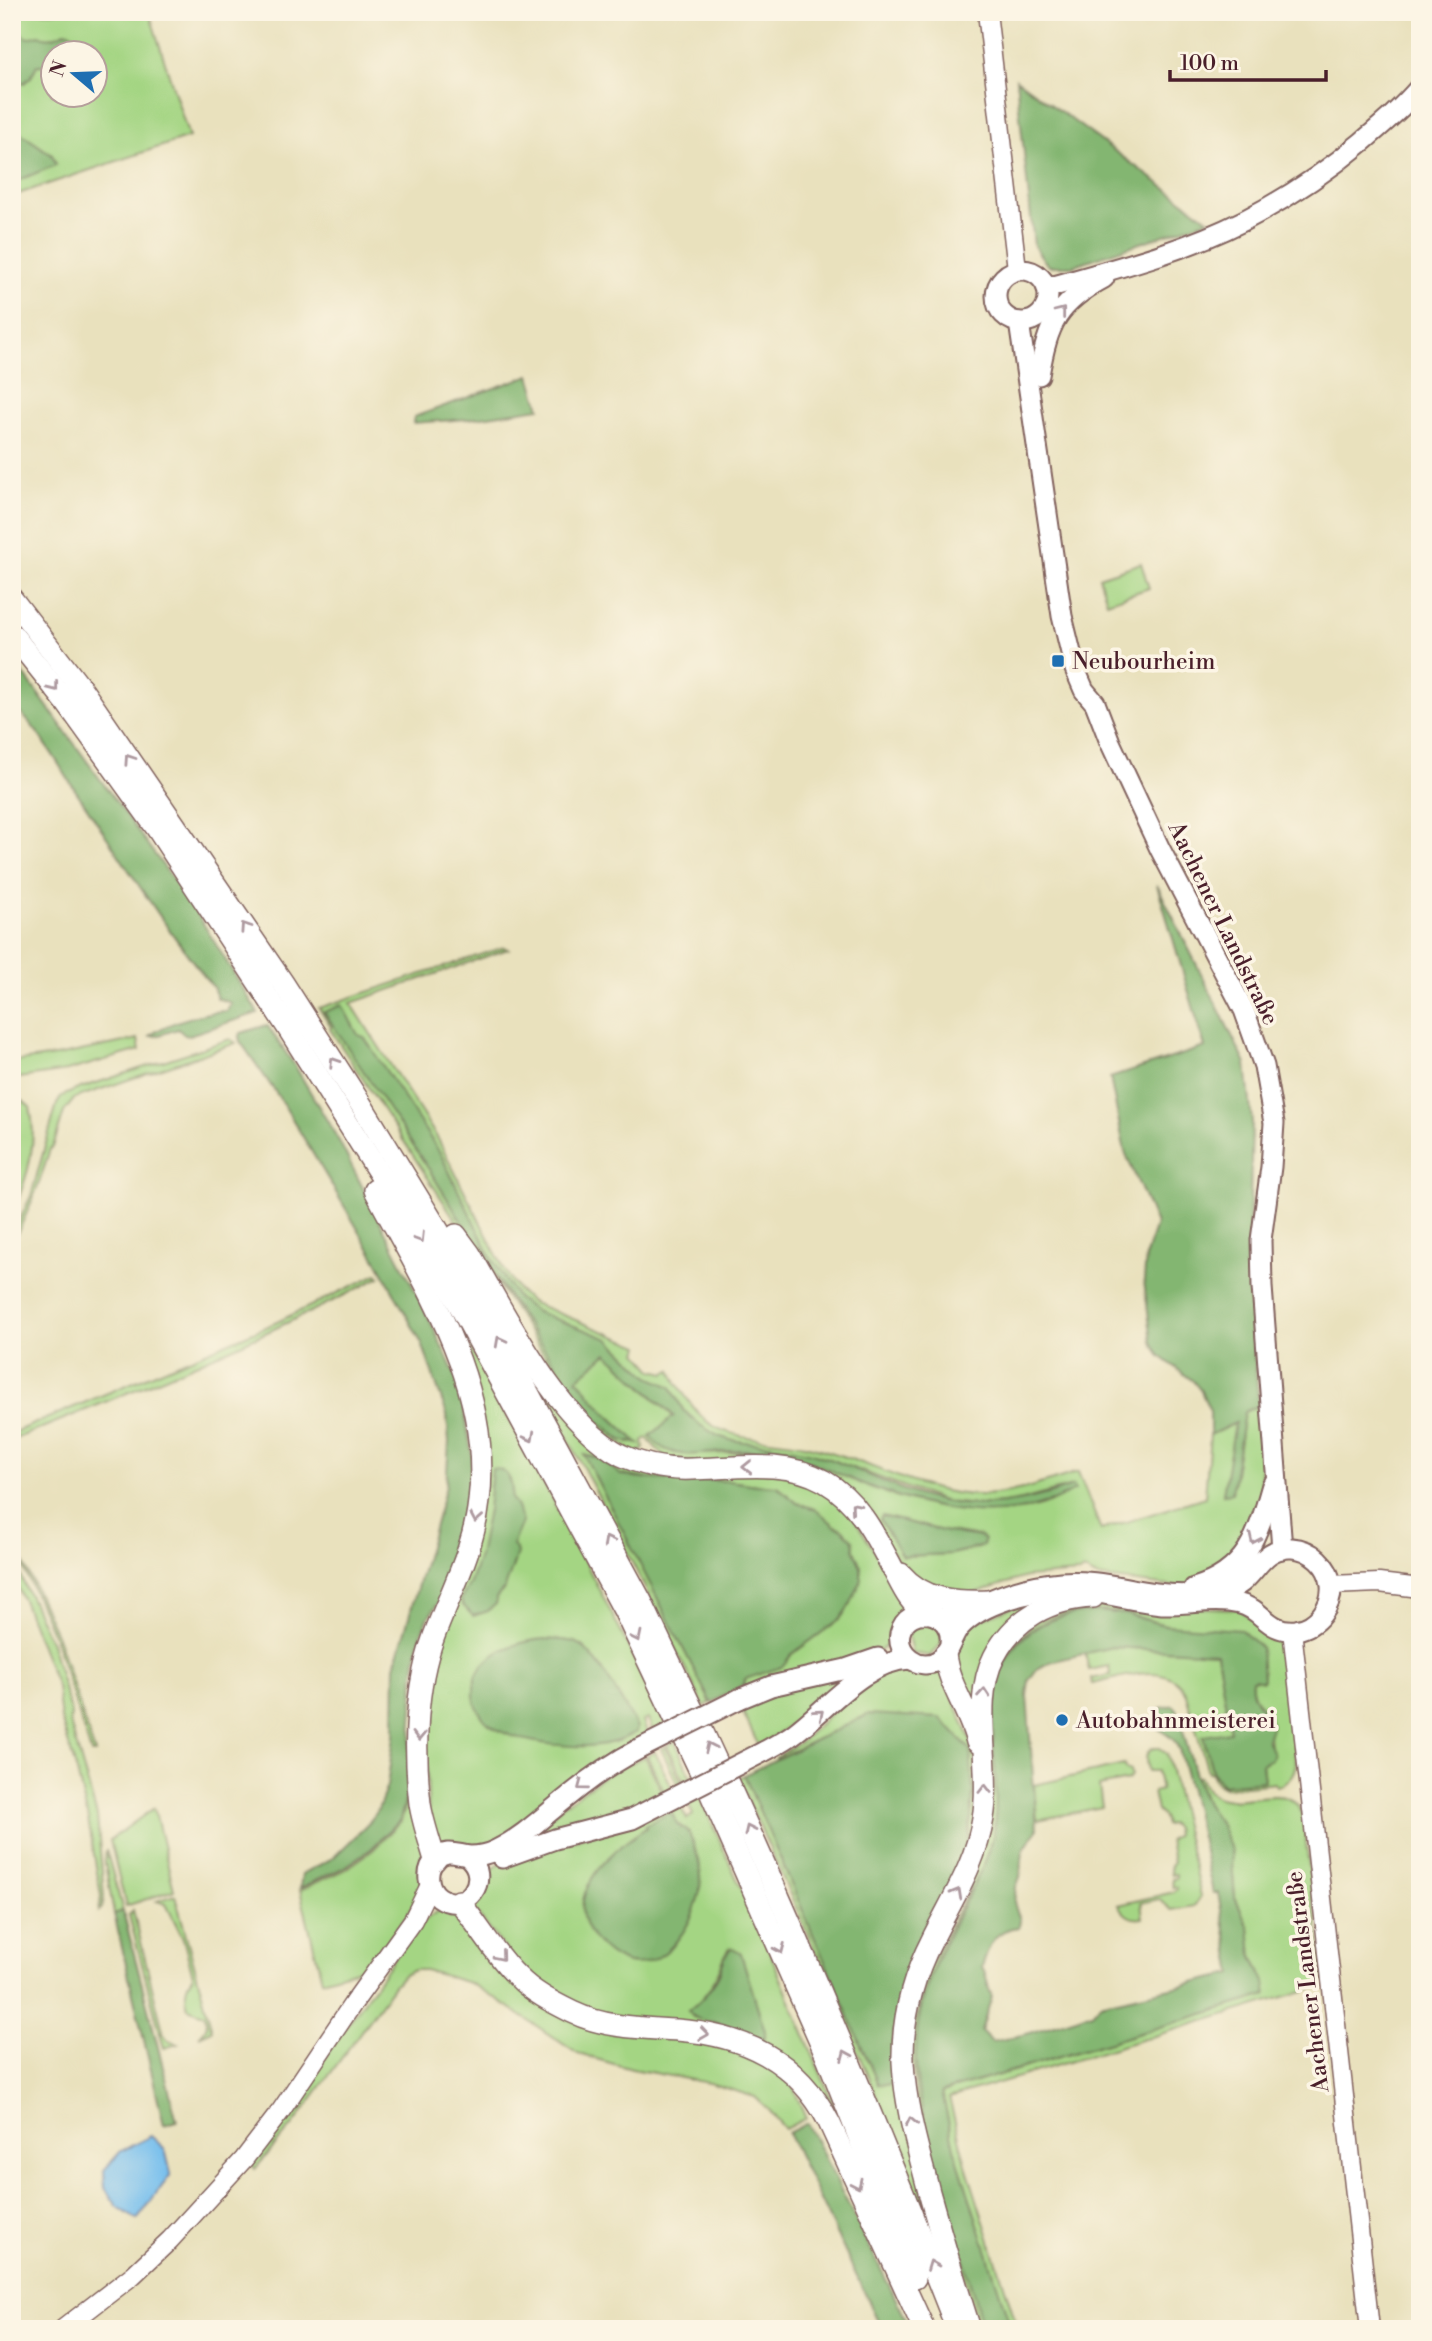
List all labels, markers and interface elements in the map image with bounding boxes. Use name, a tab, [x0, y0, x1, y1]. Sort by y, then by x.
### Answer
north arrow	[38, 38, 108, 108]
scale bar	[1170, 38, 1325, 82]
text: 100 m	[1180, 51, 1239, 77]
text: N	[45, 58, 73, 80]
one-way arrow	[1053, 307, 1066, 319]
place label: Neubourheim	[1072, 648, 1215, 676]
marker: Neubourheim	[1050, 653, 1066, 669]
one-way arrow	[46, 680, 59, 692]
one-way arrow	[124, 753, 137, 766]
street label: Aachener Landstraße	[1161, 816, 1284, 1030]
one-way arrow	[241, 922, 253, 935]
one-way arrow	[329, 1057, 342, 1070]
one-way arrow	[411, 1230, 424, 1243]
one-way arrow	[495, 1335, 508, 1348]
one-way arrow	[522, 1429, 535, 1442]
one-way arrow	[741, 1459, 751, 1475]
one-way arrow	[851, 1502, 863, 1515]
one-way arrow	[470, 1512, 485, 1524]
one-way arrow	[1249, 1532, 1263, 1544]
one-way arrow	[603, 1535, 616, 1548]
one-way arrow	[628, 1630, 642, 1642]
one-way arrow	[976, 1687, 991, 1698]
place label: Autobahnmeisterei	[1075, 1707, 1276, 1735]
one-way arrow	[810, 1710, 823, 1722]
marker: Autobahnmeisterei	[1054, 1712, 1070, 1728]
one-way arrow	[411, 1731, 426, 1742]
one-way arrow	[705, 1742, 719, 1754]
one-way arrow	[578, 1777, 590, 1790]
one-way arrow	[977, 1783, 993, 1794]
one-way arrow	[743, 1825, 757, 1837]
street label: Aachener Landstraße	[1281, 1870, 1336, 2095]
one-way arrow	[949, 1887, 962, 1900]
one-way arrow	[772, 1942, 786, 1954]
one-way arrow	[492, 1947, 504, 1960]
one-way arrow	[699, 2026, 710, 2041]
one-way arrow	[840, 2049, 854, 2062]
one-way arrow	[905, 2116, 920, 2128]
one-way arrow	[849, 2177, 863, 2189]
one-way arrow	[926, 2260, 940, 2272]

